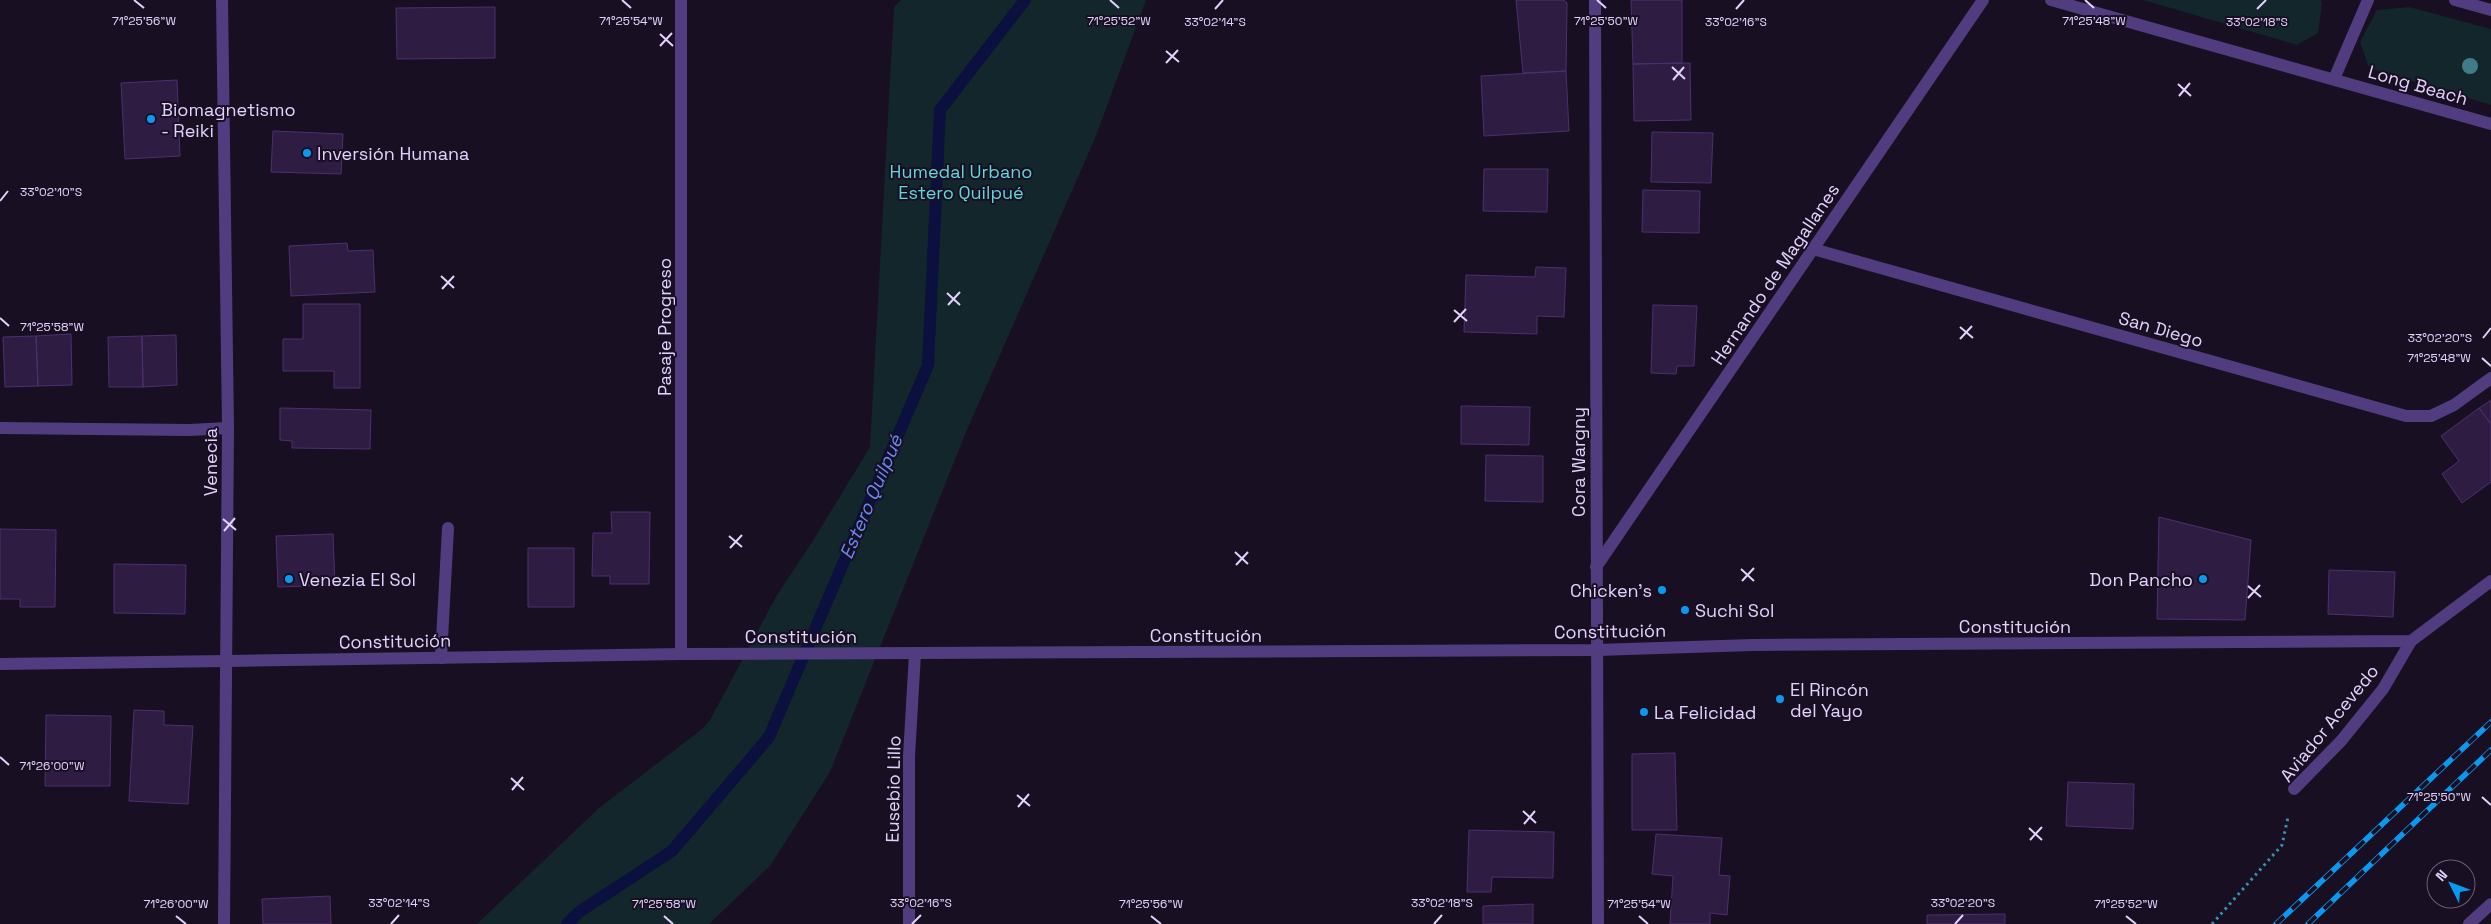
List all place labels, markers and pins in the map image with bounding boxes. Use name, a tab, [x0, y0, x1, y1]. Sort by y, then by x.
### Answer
place label: Biomagnetismo - Reiki	[161, 98, 296, 142]
marker: Biomagnetismo - Reiki	[145, 113, 157, 125]
place label: Inversión Humana	[317, 142, 469, 165]
marker: Inversión Humana	[301, 147, 313, 159]
place label: Venezia El Sol	[299, 568, 416, 591]
place label: Don Pancho	[2089, 568, 2193, 591]
marker: Venezia El Sol	[283, 573, 295, 585]
marker: Don Pancho	[2197, 573, 2209, 585]
place label: Chicken's	[1570, 579, 1652, 602]
marker: Chicken's	[1656, 584, 1668, 596]
place label: Suchi Sol	[1695, 599, 1774, 622]
marker: Suchi Sol	[1679, 604, 1691, 616]
place label: El Rincón del Yayo	[1790, 678, 1869, 722]
marker: El Rincón del Yayo	[1774, 693, 1786, 705]
place label: La Felicidad	[1654, 701, 1756, 724]
marker: La Felicidad	[1638, 706, 1650, 718]

